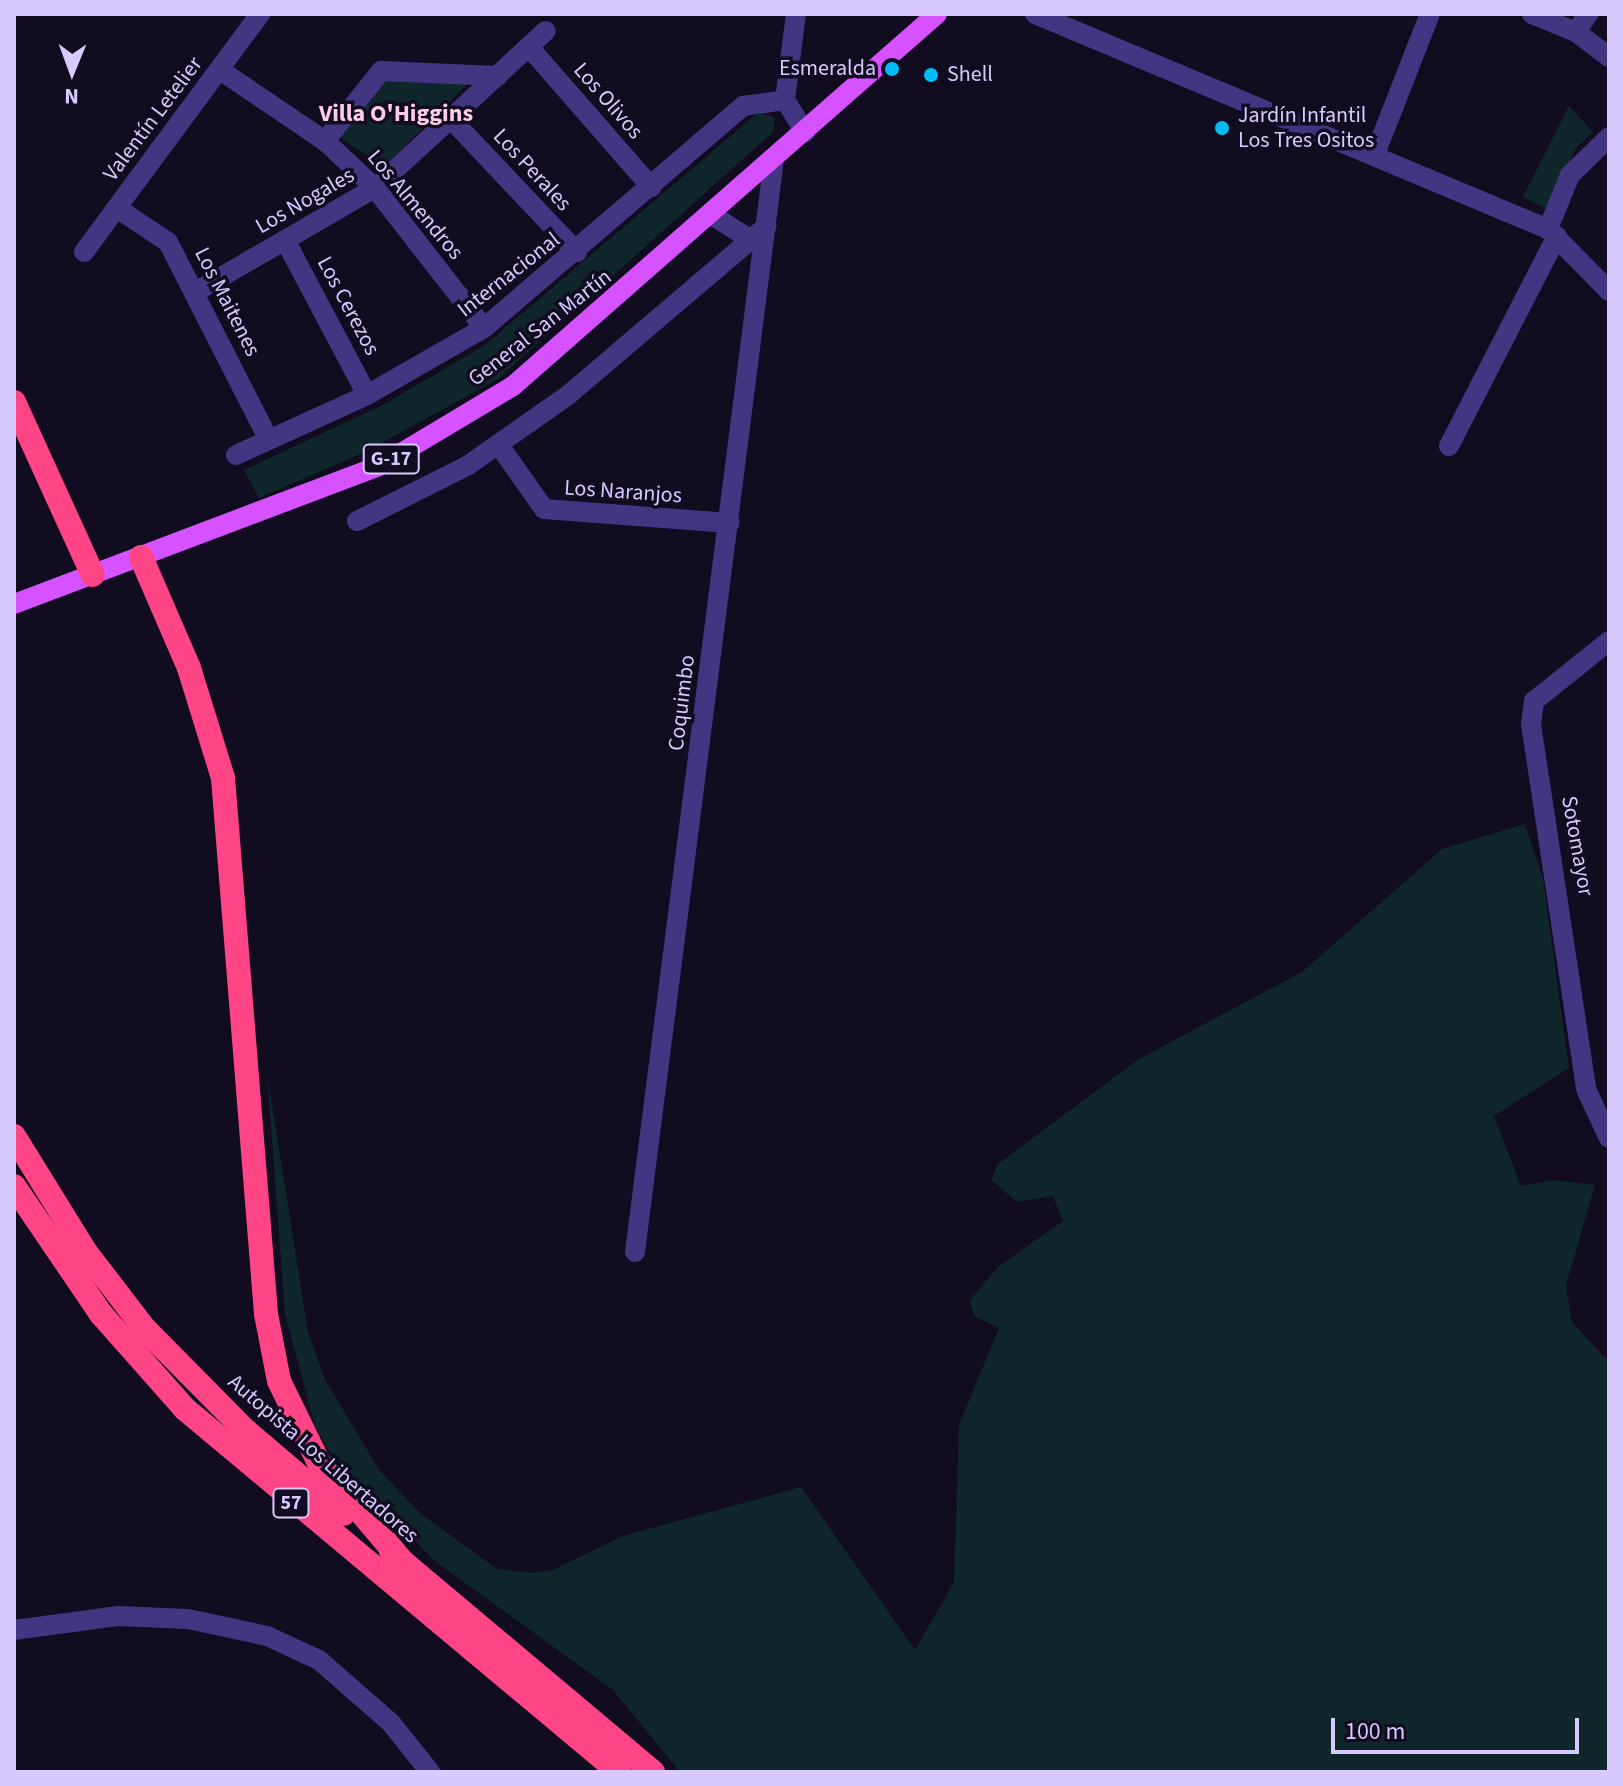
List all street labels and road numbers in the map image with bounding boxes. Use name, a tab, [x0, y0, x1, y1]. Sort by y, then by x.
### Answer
street label: Valentín Letelier	[98, 52, 208, 186]
street label: Los Olivos	[568, 57, 648, 145]
street label: Los Perales	[487, 123, 577, 217]
street label: Los Almendros	[361, 145, 469, 265]
street label: Los Nogales	[251, 162, 359, 240]
street label: Internacional	[453, 227, 565, 323]
street label: Los Maitenes	[188, 243, 266, 361]
street label: Los Cerezos	[311, 252, 385, 360]
street label: General San Martín	[463, 264, 617, 392]
road number: G-17	[361, 443, 421, 475]
street label: Los Naranjos	[563, 475, 683, 509]
street label: Coquimbo	[663, 654, 701, 752]
street label: Sotomayor	[1555, 794, 1599, 898]
street label: Autopista Los Libertadores	[222, 1369, 424, 1549]
road number: 57	[271, 1487, 311, 1519]

